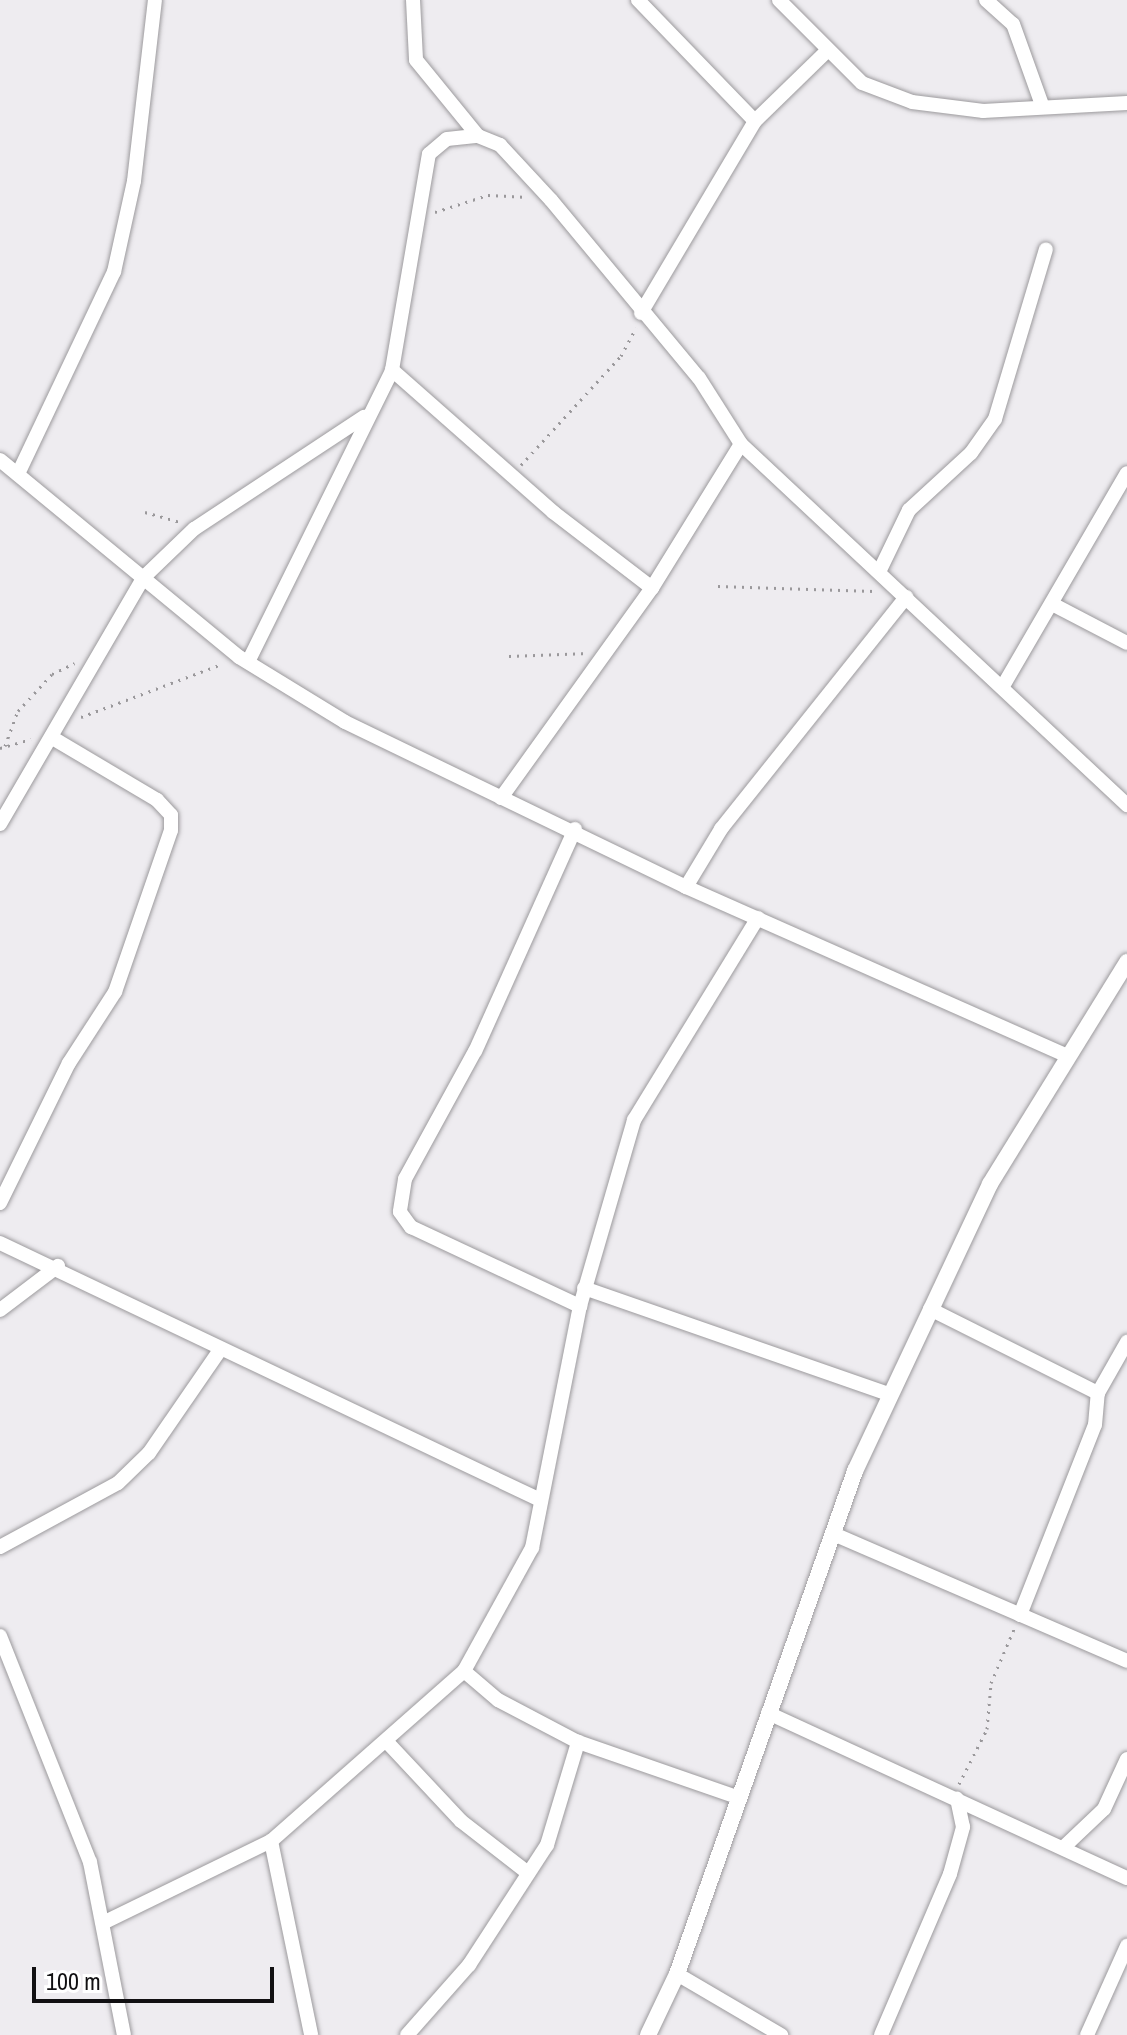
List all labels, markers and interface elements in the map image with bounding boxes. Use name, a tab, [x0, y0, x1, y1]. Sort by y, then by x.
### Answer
scale bar	[36, 1951, 278, 2001]
text: 100 m	[46, 1965, 101, 1997]

